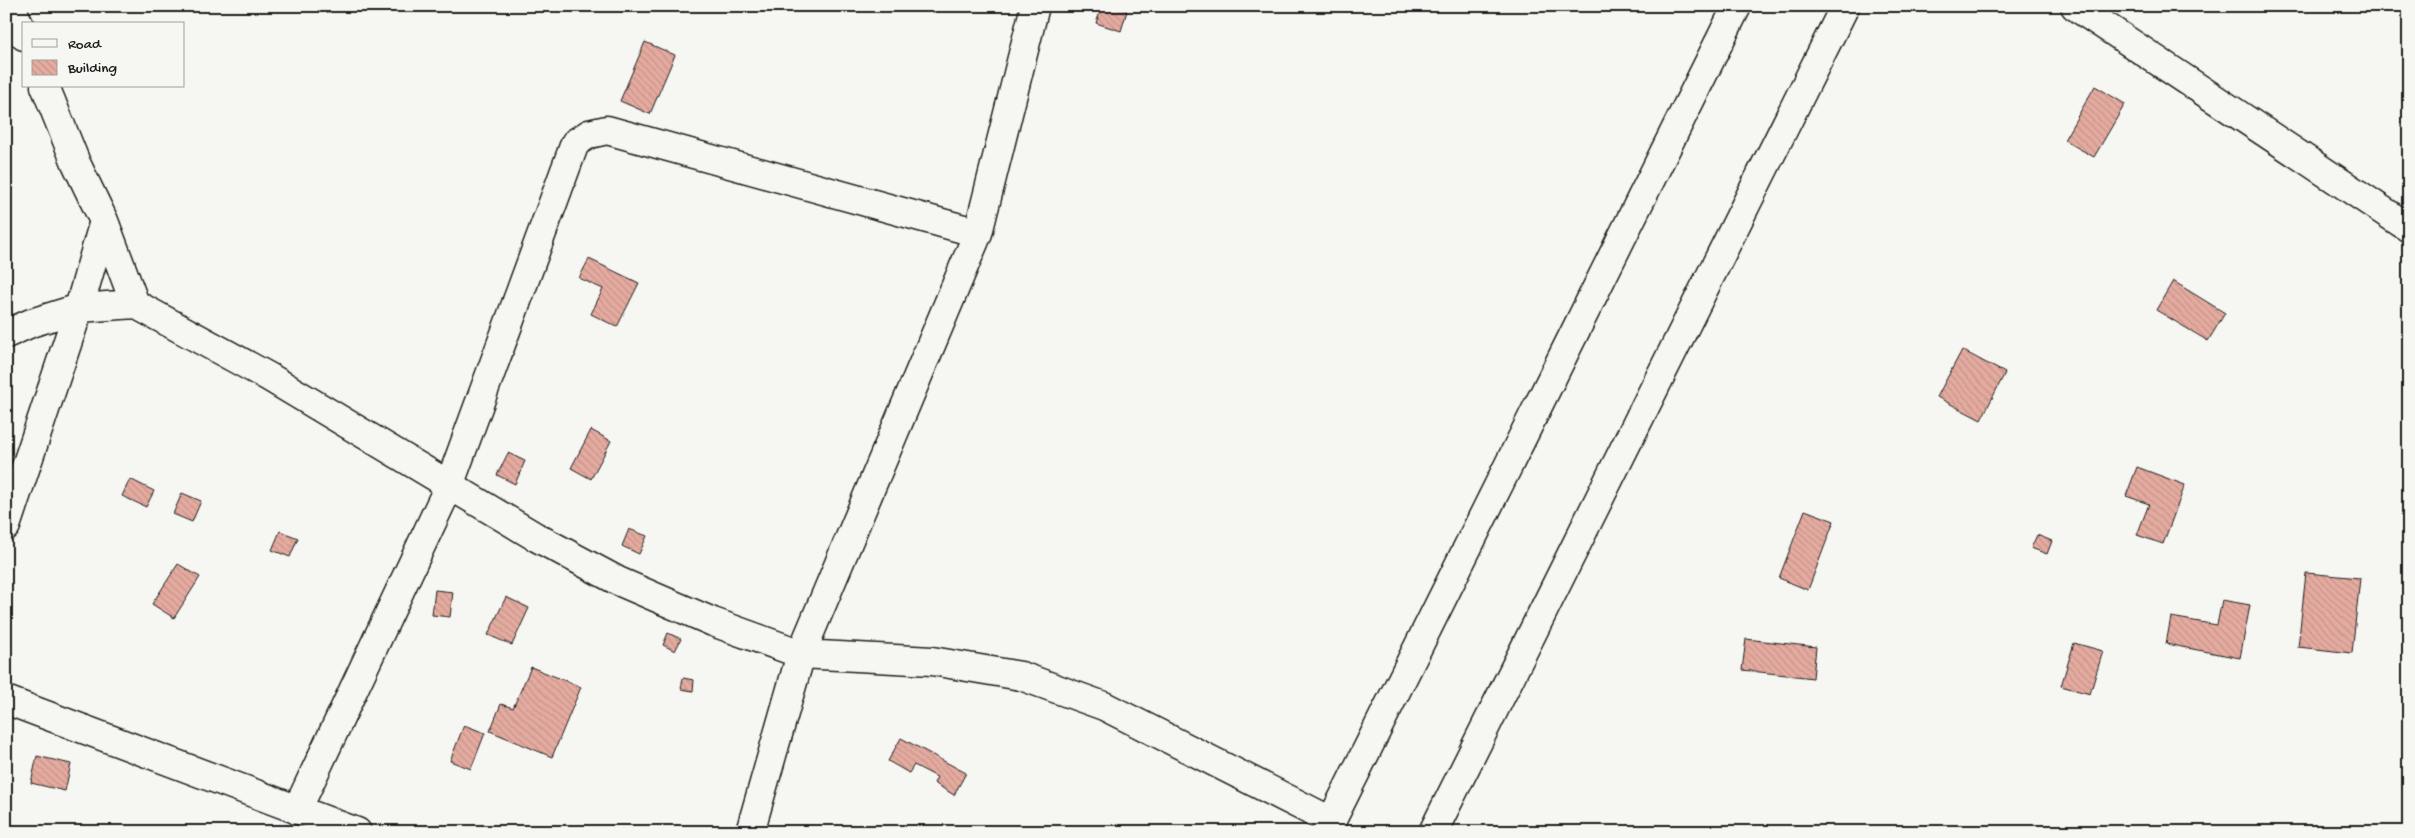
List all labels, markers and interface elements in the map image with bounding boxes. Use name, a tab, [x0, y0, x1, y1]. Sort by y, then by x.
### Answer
legend	[22, 22, 185, 88]
text: Road	[68, 36, 102, 54]
text: Building	[67, 60, 117, 78]

